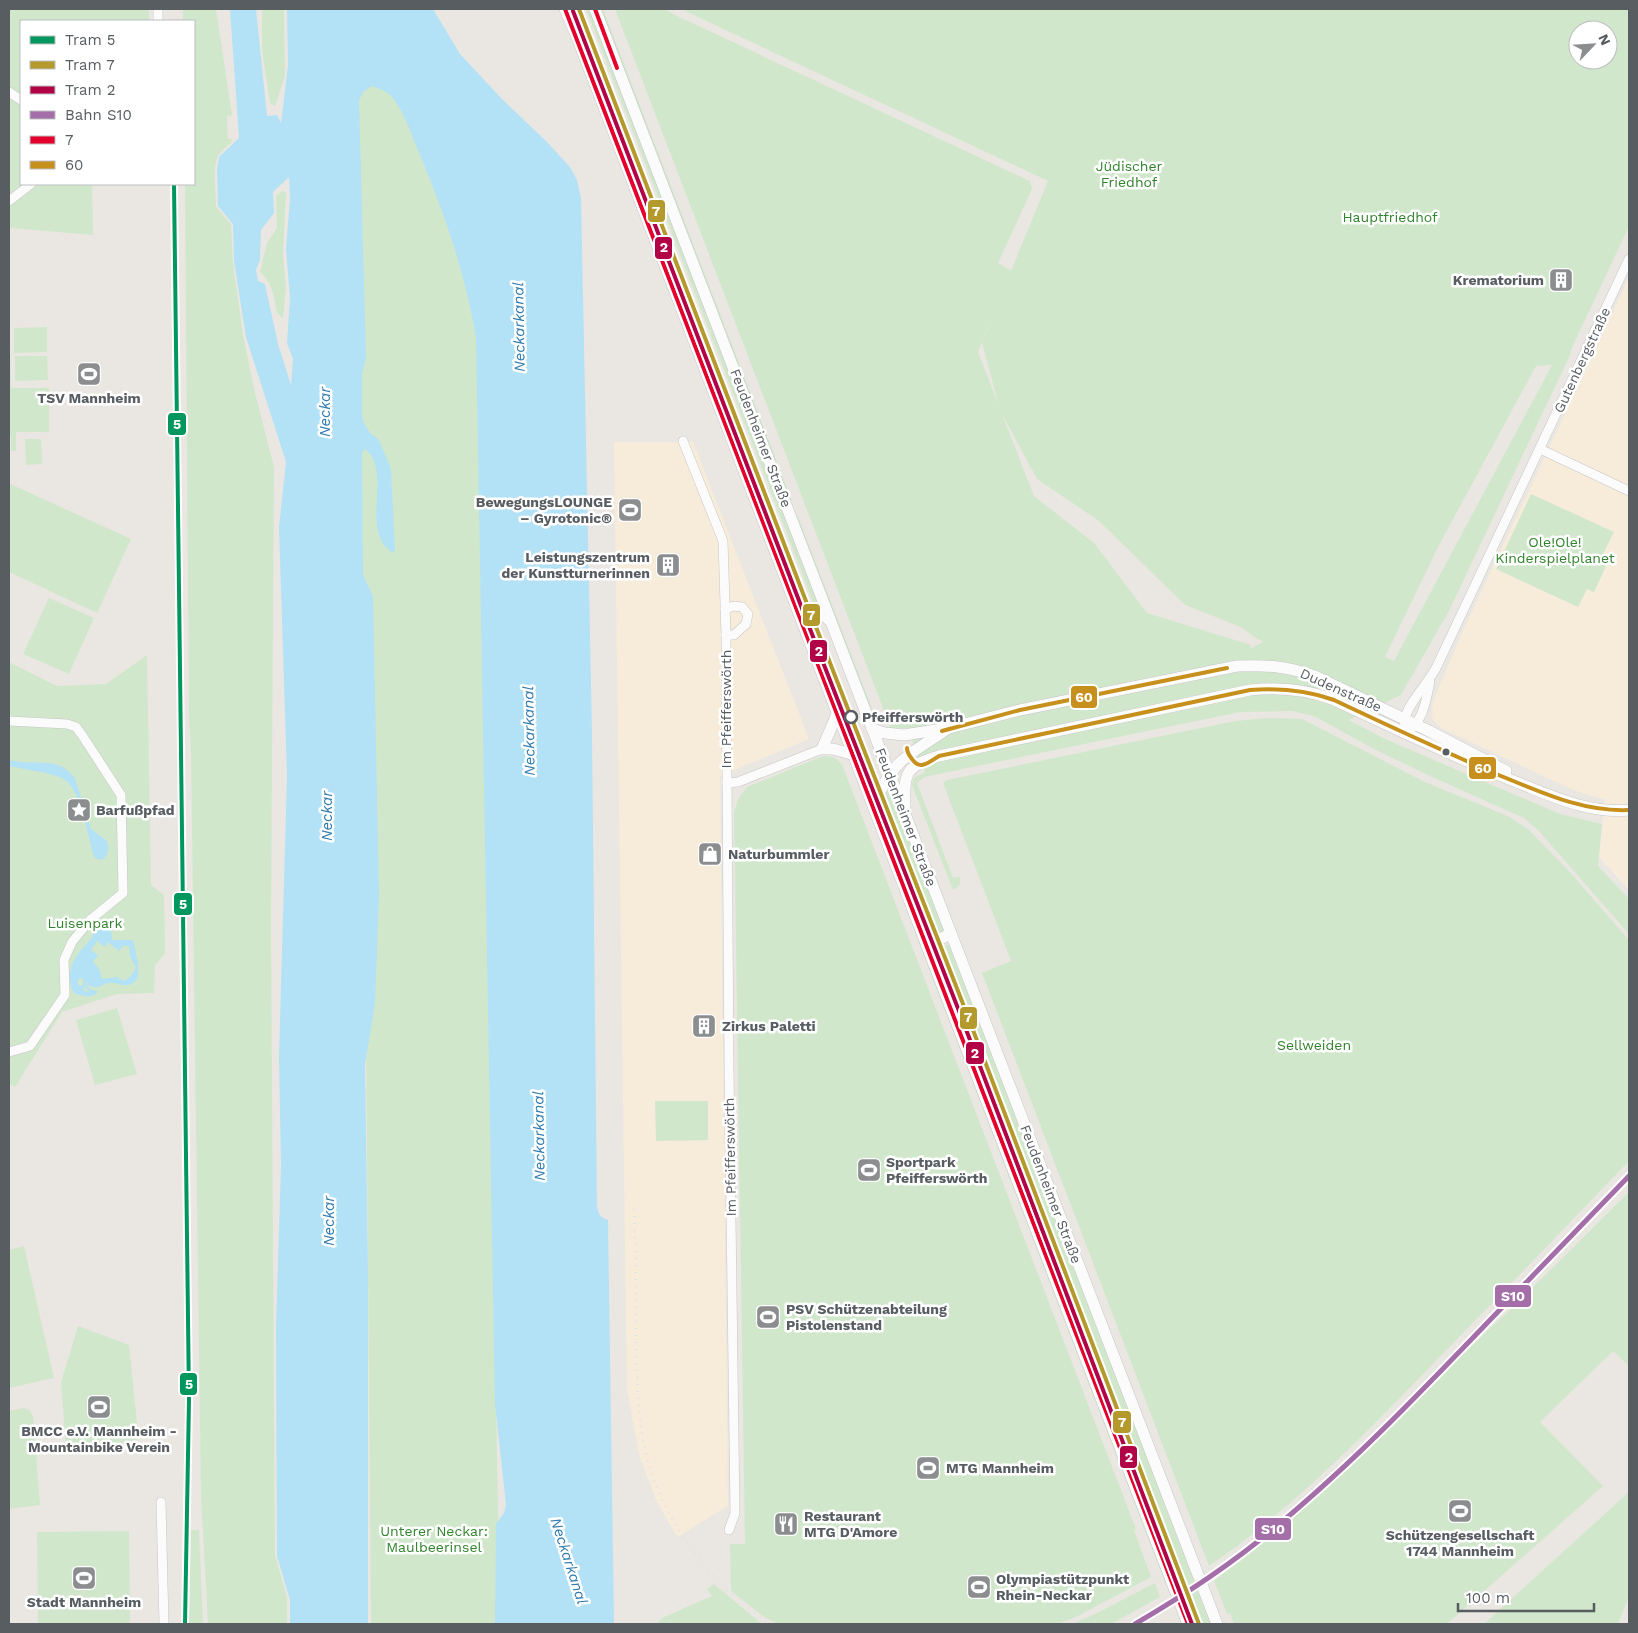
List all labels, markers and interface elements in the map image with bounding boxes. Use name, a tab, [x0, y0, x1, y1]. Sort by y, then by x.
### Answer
legend	[20, 20, 195, 185]
north arrow	[1568, 20, 1618, 70]
text: Tram 5	[65, 31, 116, 49]
text: N	[1595, 31, 1614, 48]
text: Tram 7	[65, 56, 115, 74]
text: Tram 2	[65, 81, 116, 99]
text: Bahn S10	[65, 106, 132, 124]
text: 7	[65, 131, 73, 149]
text: 60	[65, 156, 83, 174]
park label: Jüdischer Friedhof	[1096, 158, 1163, 190]
line badge: 7	[647, 199, 666, 223]
text: 7	[652, 203, 661, 219]
park label: Hauptfriedhof	[1342, 209, 1438, 225]
line badge: 2	[654, 236, 673, 260]
text: 2	[660, 239, 668, 255]
building icon: Krematorium	[1548, 267, 1574, 293]
place label: Krematorium	[1453, 272, 1544, 288]
water label: Neckarkanal	[509, 281, 529, 372]
street label: Gutenbergstraße	[1551, 305, 1613, 415]
sports icon: TSV Mannheim	[76, 361, 102, 387]
street label: Feudenheimer Straße	[727, 366, 795, 510]
water label: Neckar	[316, 386, 334, 437]
place label: TSV Mannheim	[37, 390, 141, 406]
line badge: 5	[167, 412, 187, 436]
text: 5	[173, 416, 181, 432]
place label: BewegungsLOUNGE – Gyrotonic®	[476, 494, 612, 526]
sports icon: BewegungsLOUNGE – Gyrotonic®	[617, 497, 643, 523]
park label: Ole!Ole! Kinderspielplanet	[1495, 534, 1615, 566]
place label: Leistungszentrum der Kunstturnerinnen	[502, 549, 650, 581]
building icon: Leistungszentrum der Kunstturnerinnen	[655, 552, 681, 578]
line badge: 7	[802, 603, 821, 627]
text: 7	[807, 607, 816, 623]
line badge: 2	[809, 639, 828, 663]
text: 2	[815, 643, 823, 659]
street label: Im Pfeifferswörth	[718, 650, 734, 768]
street label: Dudenstraße	[1298, 665, 1384, 715]
water label: Neckarkanal	[519, 685, 539, 776]
line badge: 60	[1070, 685, 1098, 709]
text: 60	[1075, 689, 1093, 705]
place label: Pfeifferswörth	[862, 709, 964, 725]
marker: Pfeifferswörth	[844, 710, 858, 724]
street label: Feudenheimer Straße	[872, 745, 940, 889]
unlabelled marker	[1441, 747, 1451, 757]
line badge: 60	[1468, 756, 1497, 780]
text: 60	[1474, 760, 1492, 776]
water label: Neckar	[318, 790, 336, 841]
place icon: Barfußpfad	[66, 797, 92, 823]
place label: Barfußpfad	[96, 802, 175, 818]
shop icon: Naturbummler	[697, 841, 723, 867]
place label: Naturbummler	[728, 846, 829, 862]
line badge: 5	[173, 892, 193, 916]
text: 5	[179, 896, 187, 912]
park label: Luisenpark	[47, 915, 123, 931]
line badge: 7	[959, 1006, 978, 1030]
text: 7	[964, 1009, 973, 1025]
building icon: Zirkus Paletti	[691, 1013, 717, 1039]
place label: Zirkus Paletti	[722, 1018, 816, 1034]
park label: Sellweiden	[1277, 1037, 1351, 1053]
line badge: 2	[965, 1041, 985, 1065]
text: 2	[971, 1045, 979, 1061]
water label: Neckarkanal	[529, 1090, 549, 1181]
street label: Im Pfeifferswörth	[721, 1097, 739, 1217]
street label: Feudenheimer Straße	[1017, 1122, 1085, 1266]
place label: Sportpark Pfeifferswörth	[886, 1154, 988, 1186]
sports icon: Sportpark Pfeifferswörth	[856, 1157, 882, 1183]
water label: Neckar	[320, 1195, 338, 1246]
line badge: S10	[1494, 1284, 1532, 1308]
text: S10	[1501, 1288, 1525, 1304]
place label: PSV Schützenabteilung Pistolenstand	[786, 1301, 947, 1333]
sports icon: PSV Schützenabteilung Pistolenstand	[755, 1304, 781, 1330]
line badge: 5	[179, 1372, 198, 1396]
text: 5	[185, 1376, 193, 1392]
sports icon: BMCC e.V. Mannheim - Mountainbike Verein	[86, 1394, 112, 1420]
line badge: 7	[1112, 1410, 1132, 1434]
text: 7	[1118, 1414, 1127, 1430]
place label: BMCC e.V. Mannheim - Mountainbike Verein	[21, 1423, 177, 1455]
line badge: 2	[1119, 1445, 1138, 1469]
text: 2	[1125, 1449, 1133, 1465]
sports icon: MTG Mannheim	[915, 1455, 941, 1481]
place label: MTG Mannheim	[946, 1460, 1054, 1476]
sports icon: Schützengesellschaft 1744 Mannheim	[1447, 1498, 1473, 1524]
place label: Restaurant MTG D'Amore	[804, 1508, 897, 1540]
restaurant icon: Restaurant MTG D'Amore	[773, 1511, 799, 1537]
water label: Neckarkanal	[547, 1515, 592, 1607]
line badge: S10	[1254, 1517, 1292, 1541]
text: S10	[1261, 1521, 1285, 1537]
park label: Unterer Neckar: Maulbeerinsel	[380, 1523, 488, 1555]
place label: Schützengesellschaft 1744 Mannheim	[1386, 1527, 1534, 1559]
sports icon: Stadt Mannheim	[71, 1565, 97, 1591]
place label: Olympiastützpunkt Rhein-Neckar	[996, 1571, 1129, 1603]
sports icon: Olympiastützpunkt Rhein-Neckar	[966, 1574, 992, 1600]
scale bar	[1458, 1580, 1594, 1612]
text: 100 m	[1466, 1589, 1510, 1607]
place label: Stadt Mannheim	[27, 1594, 141, 1610]

